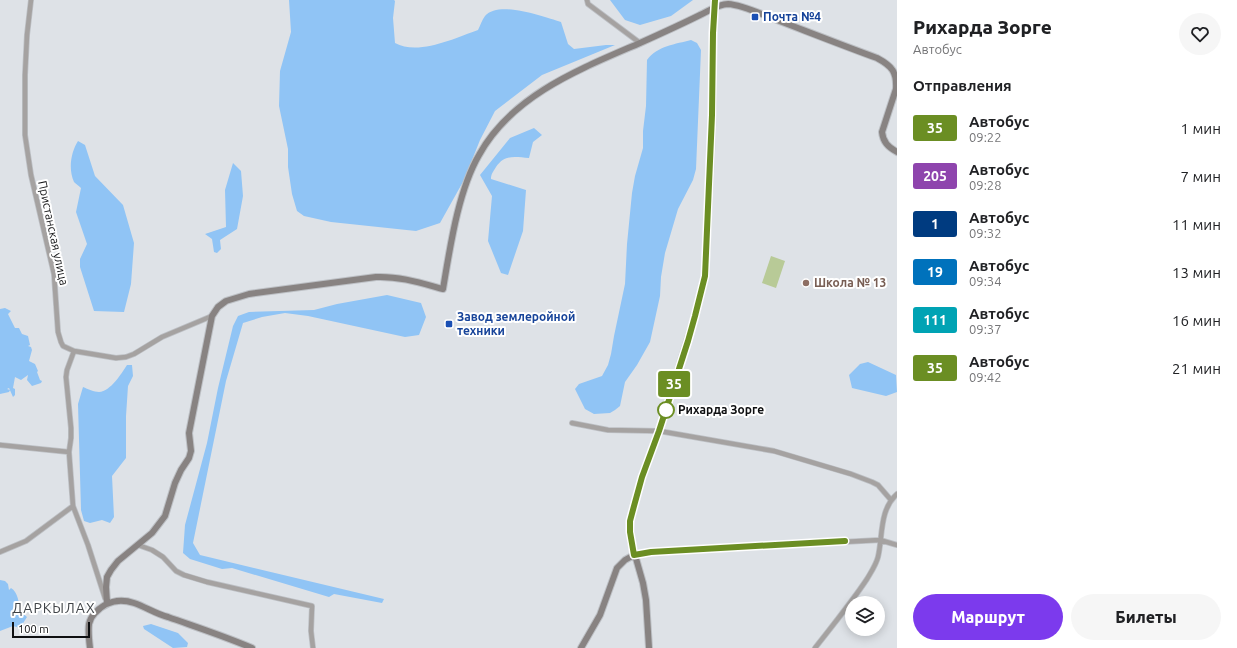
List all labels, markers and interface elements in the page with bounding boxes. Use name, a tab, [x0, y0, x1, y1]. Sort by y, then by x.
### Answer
place label: Почта №4	[763, 10, 821, 23]
marker: Почта №4	[750, 12, 760, 22]
button: heart	[1179, 13, 1221, 55]
text: Рихарда Зорге	[913, 16, 1052, 38]
text: Автобус	[913, 42, 962, 56]
text: Отправления	[913, 77, 1012, 94]
text: Автобус	[969, 113, 1029, 130]
text: 35	[927, 120, 943, 136]
text: 1 мин	[1181, 120, 1221, 137]
text: 09:22	[969, 130, 1002, 144]
text: Автобус	[969, 161, 1029, 178]
text: 205	[923, 168, 947, 184]
text: 7 мин	[1181, 168, 1221, 185]
text: 09:28	[969, 178, 1002, 192]
street label: Пристанская улица	[36, 179, 71, 286]
text: Автобус	[969, 209, 1029, 226]
text: 1	[931, 216, 939, 232]
text: 11 мин	[1172, 216, 1221, 233]
text: 09:32	[969, 226, 1002, 240]
text: Автобус	[969, 257, 1029, 274]
text: 19	[927, 264, 943, 280]
text: 13 мин	[1172, 264, 1221, 281]
text: 09:34	[969, 274, 1002, 288]
place label: Школа № 13	[814, 276, 886, 289]
marker: Школа № 13	[801, 278, 811, 288]
text: Автобус	[969, 305, 1029, 322]
place label: Завод землеройной техники	[457, 310, 575, 337]
text: 111	[923, 312, 947, 328]
text: 16 мин	[1172, 312, 1221, 329]
marker: Завод землеройной техники	[444, 319, 454, 329]
text: 09:37	[969, 322, 1002, 336]
text: Автобус	[969, 353, 1029, 370]
text: 35	[927, 360, 943, 376]
text: 21 мин	[1172, 360, 1221, 377]
text: 09:42	[969, 370, 1002, 384]
line badge: 35	[656, 371, 692, 397]
text: 35	[666, 376, 682, 392]
marker: Рихарда Зорге	[657, 401, 675, 419]
place label: Рихарда Зорге	[678, 403, 764, 416]
button: Маршрут	[913, 594, 1063, 640]
button: Билеты	[1071, 594, 1221, 640]
map controls	[845, 596, 885, 636]
button: layers	[845, 596, 885, 636]
district label: ДАРКЫЛАХ	[12, 600, 96, 616]
scale bar	[12, 620, 90, 639]
text: 100 m	[18, 623, 49, 635]

